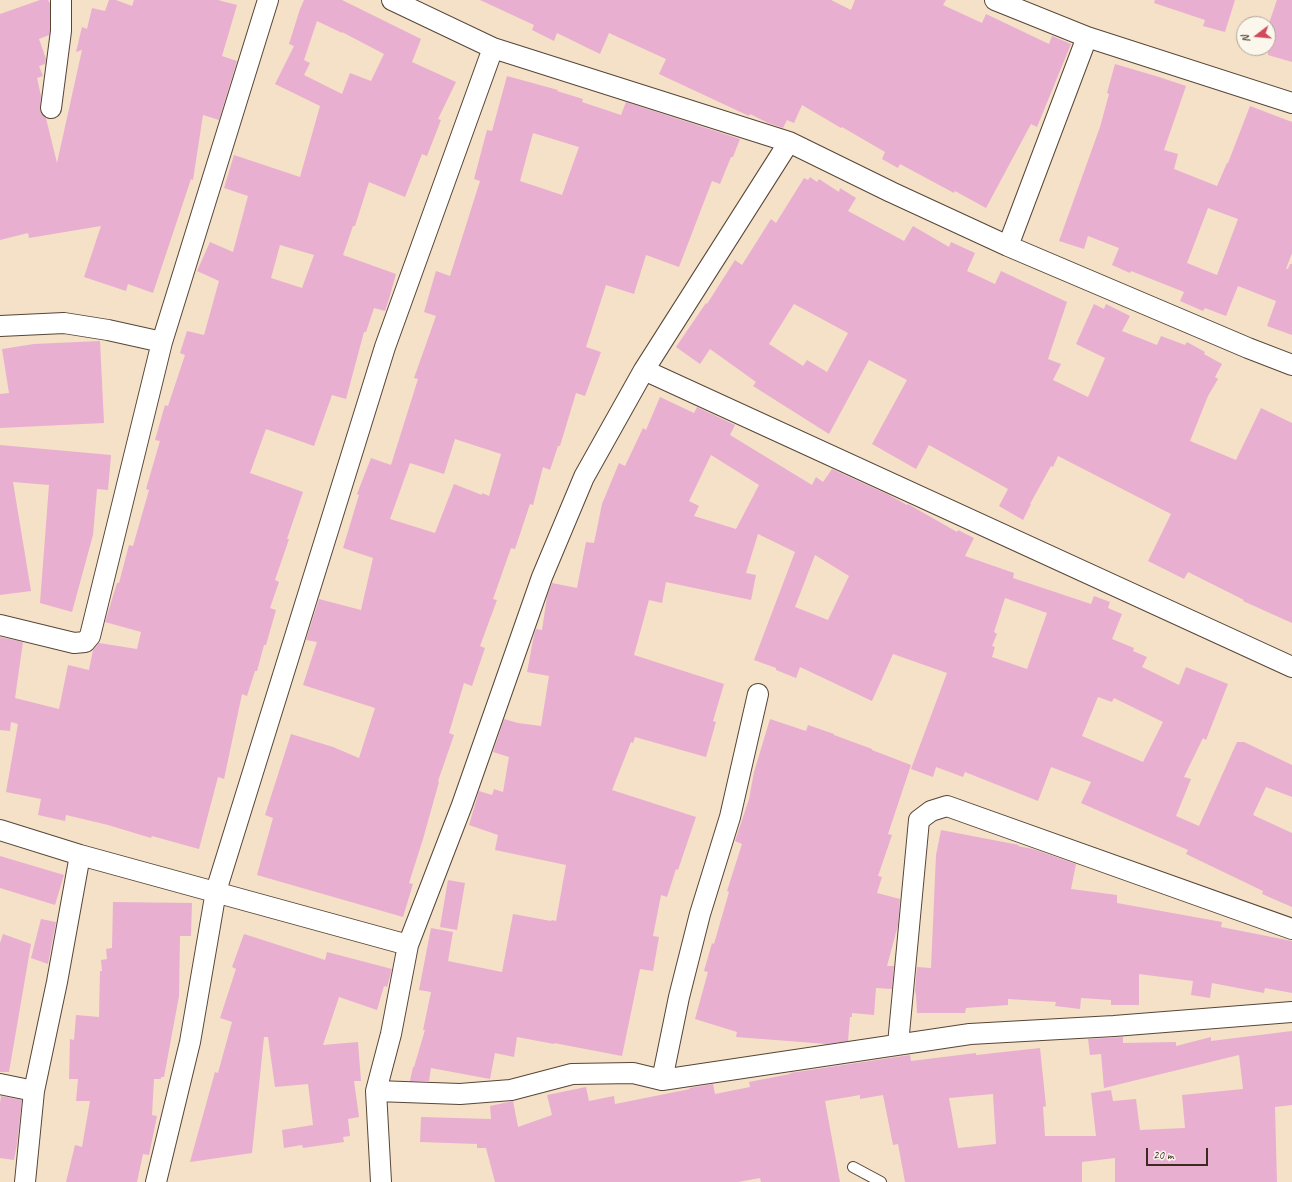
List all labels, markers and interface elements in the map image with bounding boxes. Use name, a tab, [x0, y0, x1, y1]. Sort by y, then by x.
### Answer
north arrow	[1236, 16, 1276, 56]
text: N	[1238, 34, 1253, 44]
scale bar	[1148, 1140, 1210, 1166]
text: 20 m	[1153, 1147, 1173, 1163]

